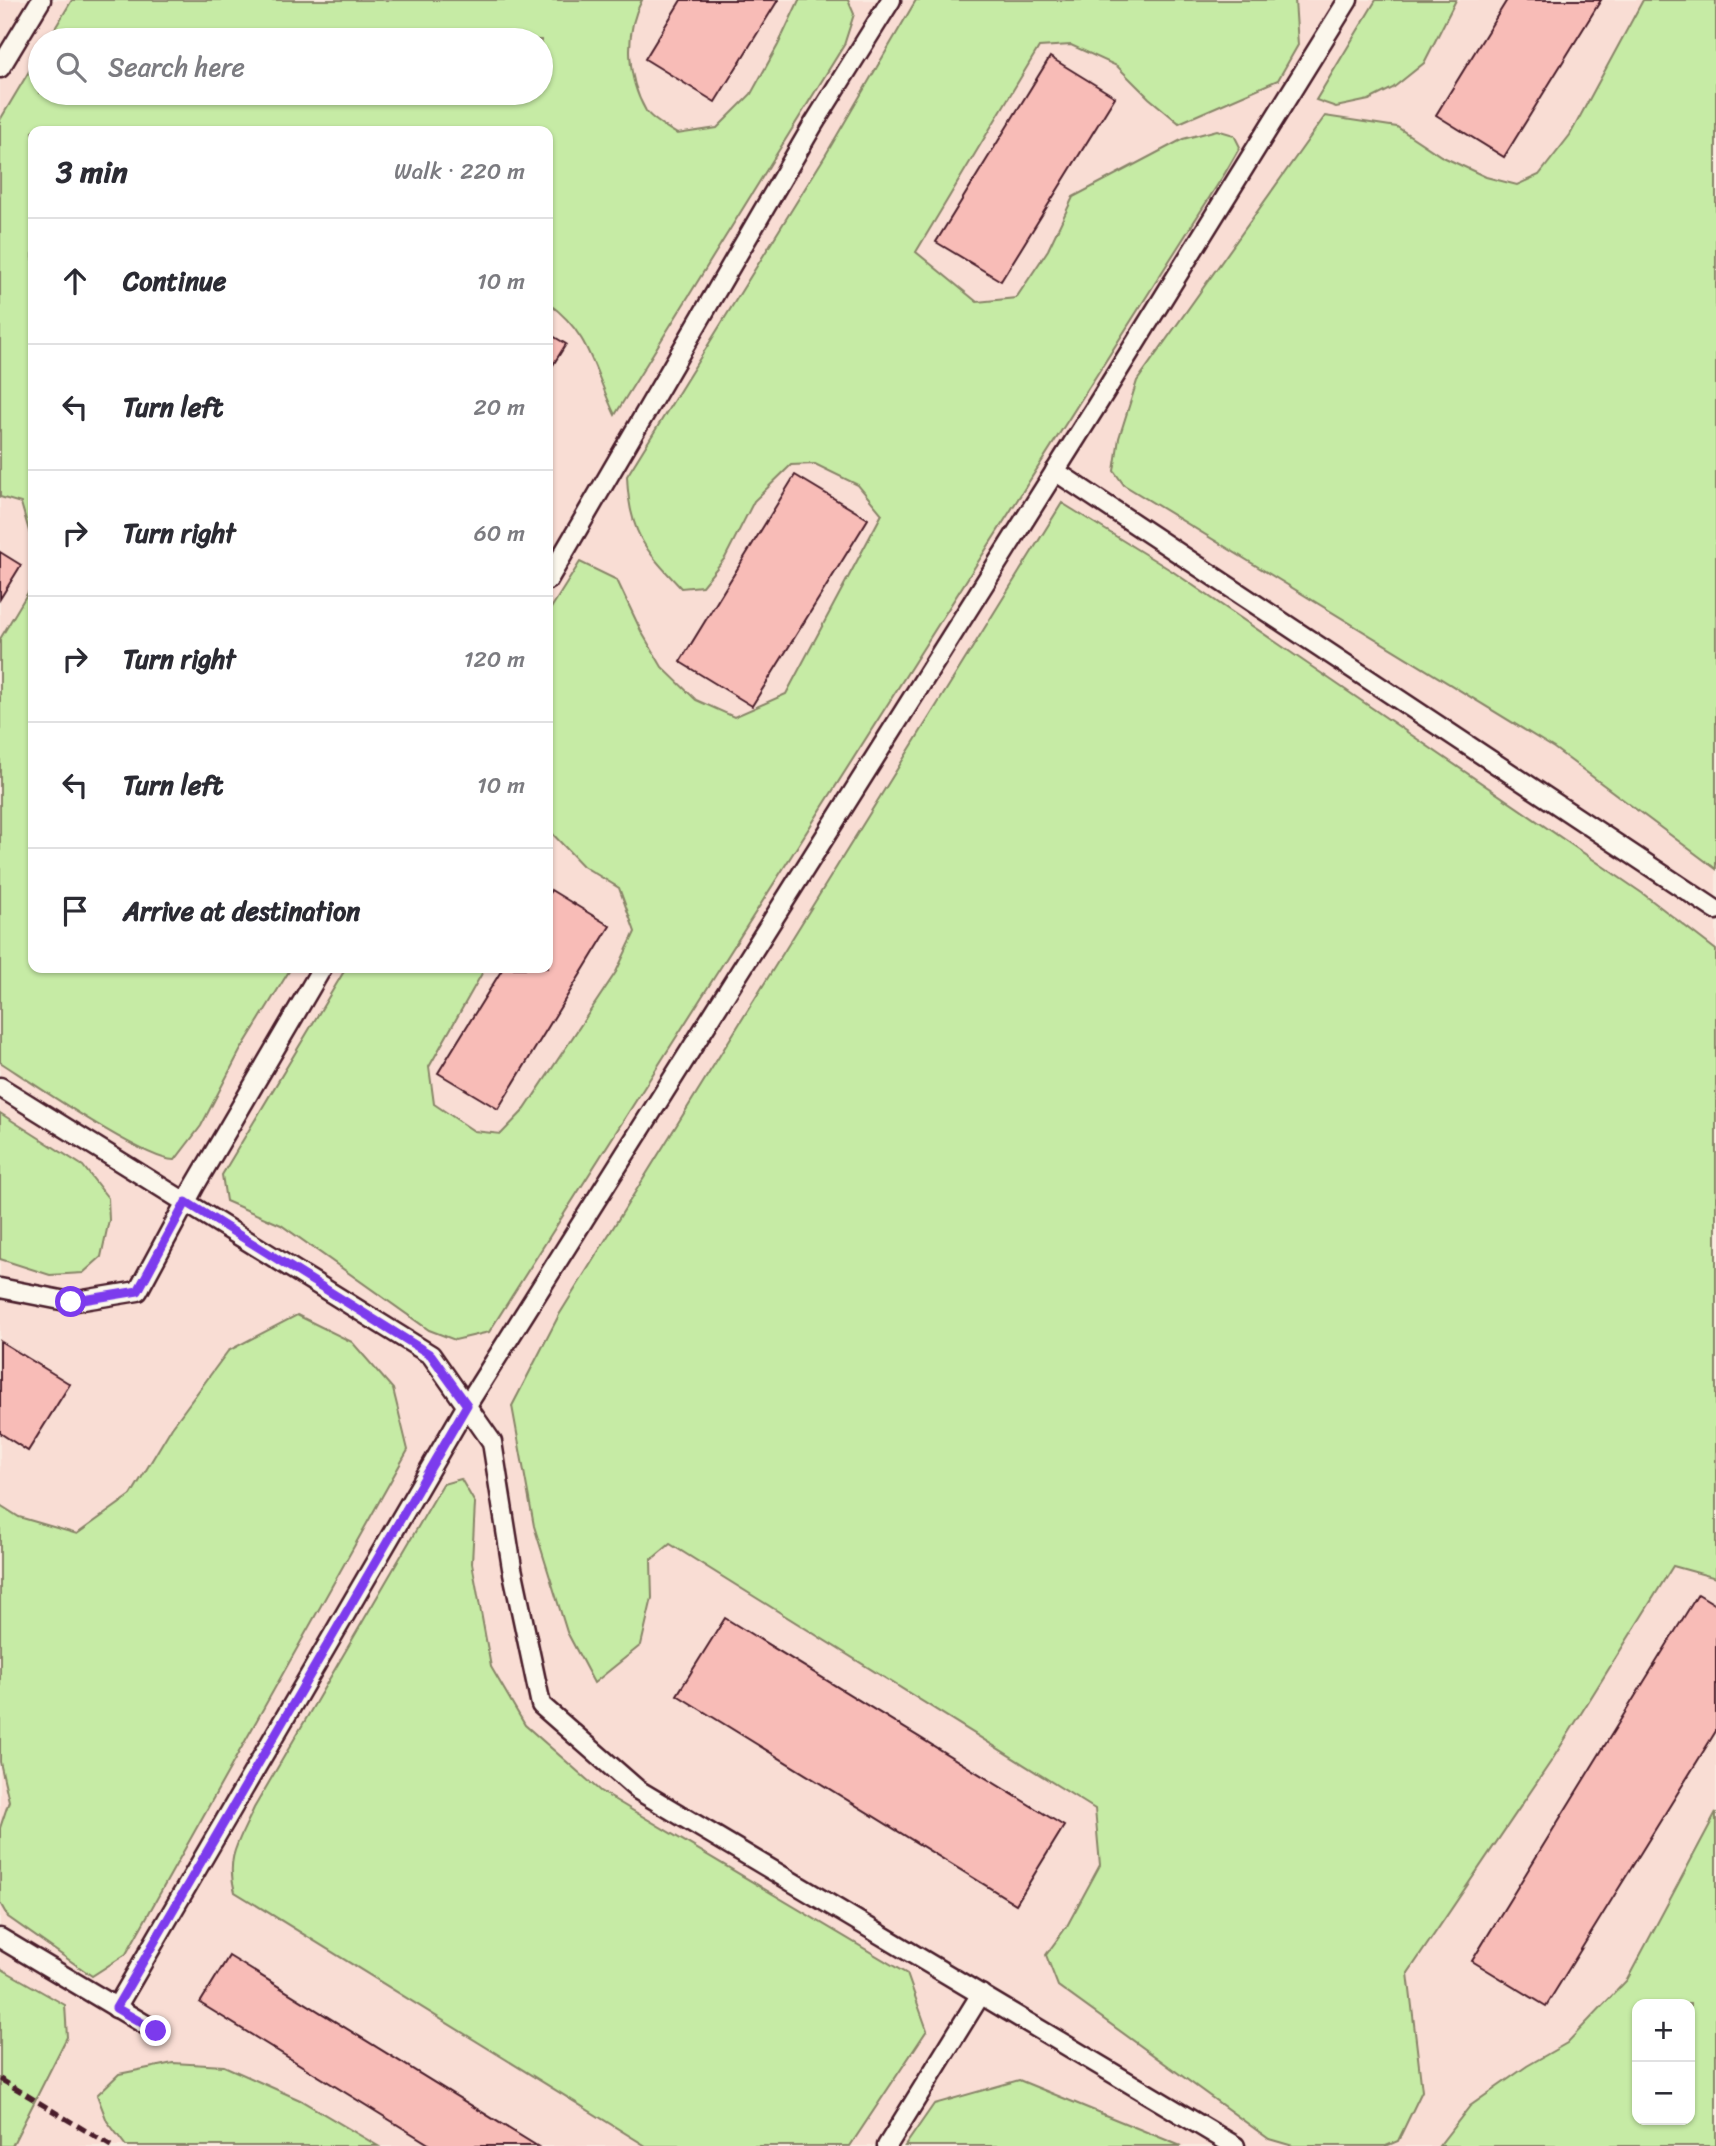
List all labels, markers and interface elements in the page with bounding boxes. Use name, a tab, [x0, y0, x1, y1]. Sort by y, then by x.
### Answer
search box	[28, 28, 553, 105]
text: Search here	[108, 44, 245, 90]
icon: search	[52, 48, 90, 86]
text: 3 min	[56, 145, 128, 199]
text: Walk · 220 m	[394, 151, 525, 192]
text: Continue	[123, 258, 226, 304]
text: 10 m	[477, 261, 525, 302]
icon: ahead	[56, 262, 94, 300]
text: Turn left	[123, 384, 223, 430]
text: 20 m	[474, 387, 525, 428]
icon: left	[56, 388, 94, 426]
text: Turn right	[123, 510, 236, 556]
text: 60 m	[474, 513, 525, 554]
icon: right	[56, 514, 94, 552]
text: Turn right	[123, 636, 236, 682]
text: 120 m	[464, 639, 525, 680]
icon: right	[56, 640, 94, 678]
text: Turn left	[123, 762, 223, 808]
text: 10 m	[477, 765, 525, 806]
icon: left	[56, 766, 94, 804]
text: Arrive at destination	[123, 888, 360, 934]
icon: arrive	[56, 892, 94, 930]
route start	[55, 1286, 86, 1317]
map controls	[1632, 1999, 1695, 2125]
button: +	[1632, 1999, 1695, 2062]
route end	[140, 2015, 171, 2046]
button: −	[1632, 2062, 1695, 2125]

